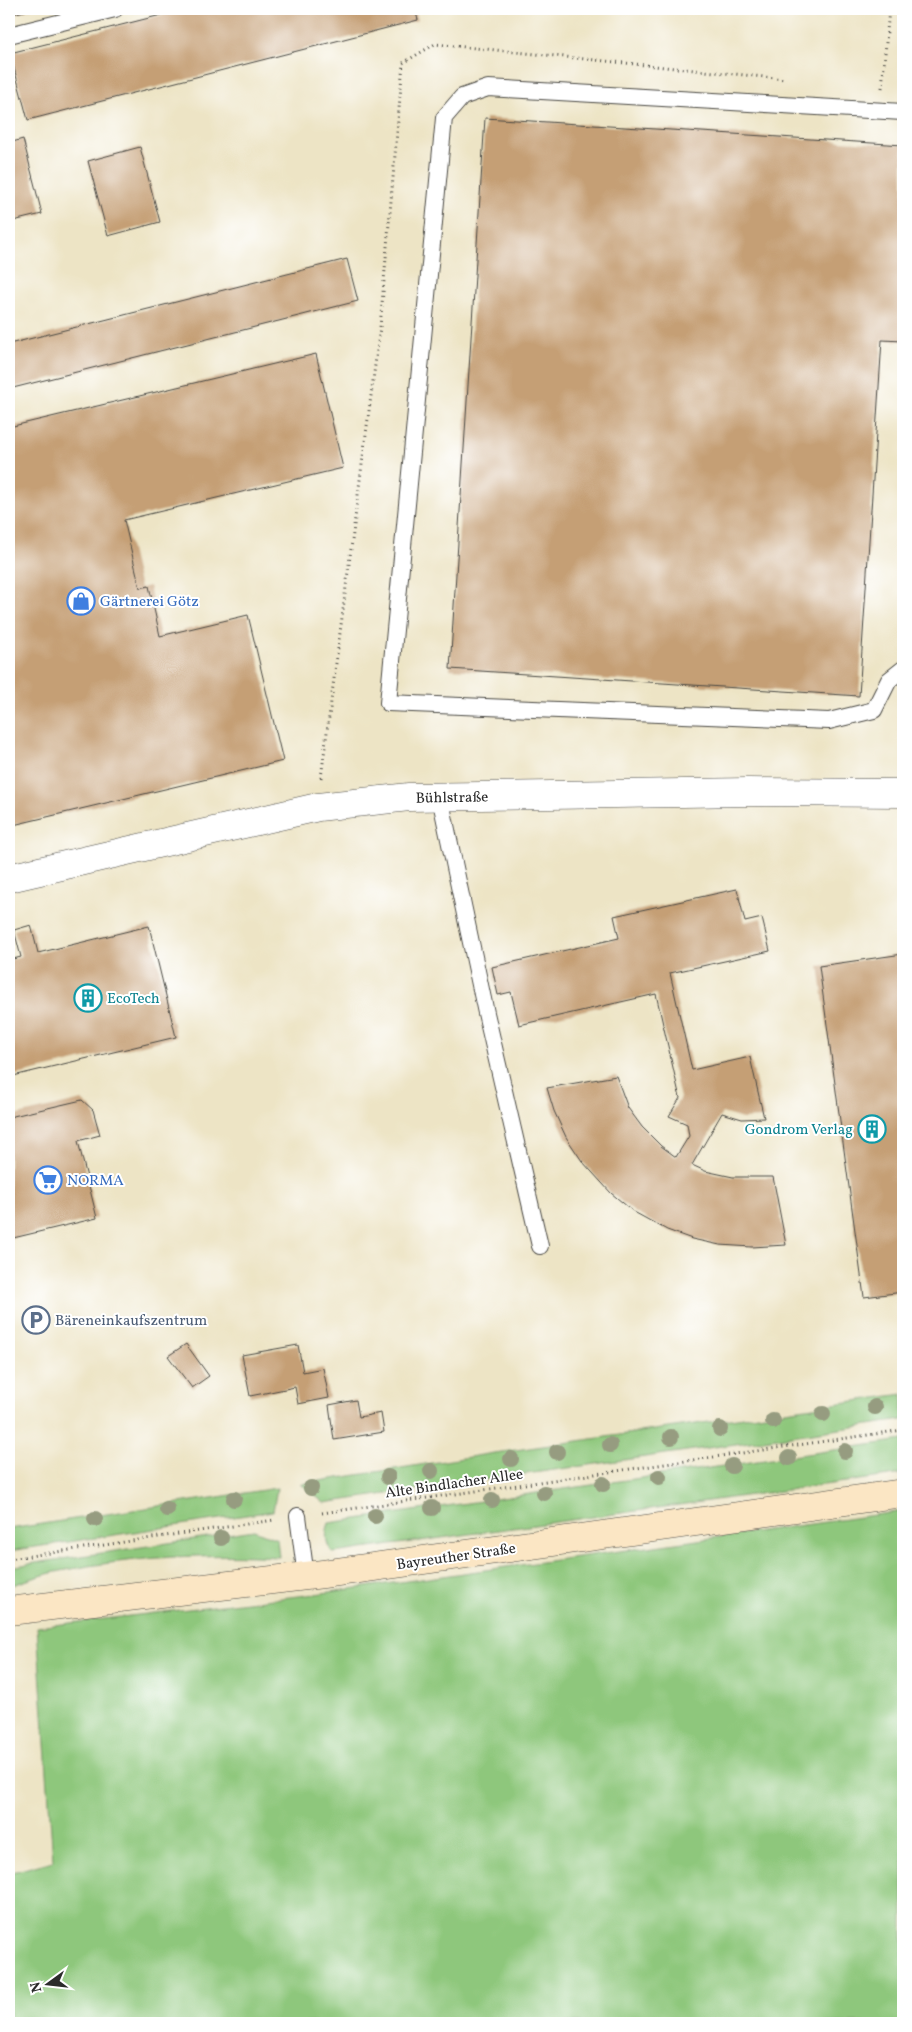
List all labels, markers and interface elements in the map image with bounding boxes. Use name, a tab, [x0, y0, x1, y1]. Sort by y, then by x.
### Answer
shop icon: Gärtnerei Götz	[66, 586, 96, 616]
place label: Gärtnerei Götz	[100, 592, 199, 613]
street label: Bühlstraße	[415, 787, 489, 810]
building icon: EcoTech	[73, 983, 103, 1013]
place label: EcoTech	[107, 989, 160, 1010]
building icon: Gondrom Verlag	[857, 1114, 887, 1144]
place label: Gondrom Verlag	[745, 1120, 853, 1141]
supermarket icon: NORMA	[33, 1165, 63, 1195]
place label: NORMA	[67, 1171, 124, 1192]
parking icon: Bäreneinkaufszentrum	[21, 1305, 51, 1335]
place label: Bäreneinkaufszentrum	[55, 1311, 207, 1332]
street label: Alte Bindlacher Allee	[384, 1464, 524, 1505]
street label: Bayreuther Straße	[395, 1539, 517, 1576]
north arrow	[22, 1960, 72, 2010]
text: N	[26, 1980, 47, 1994]

